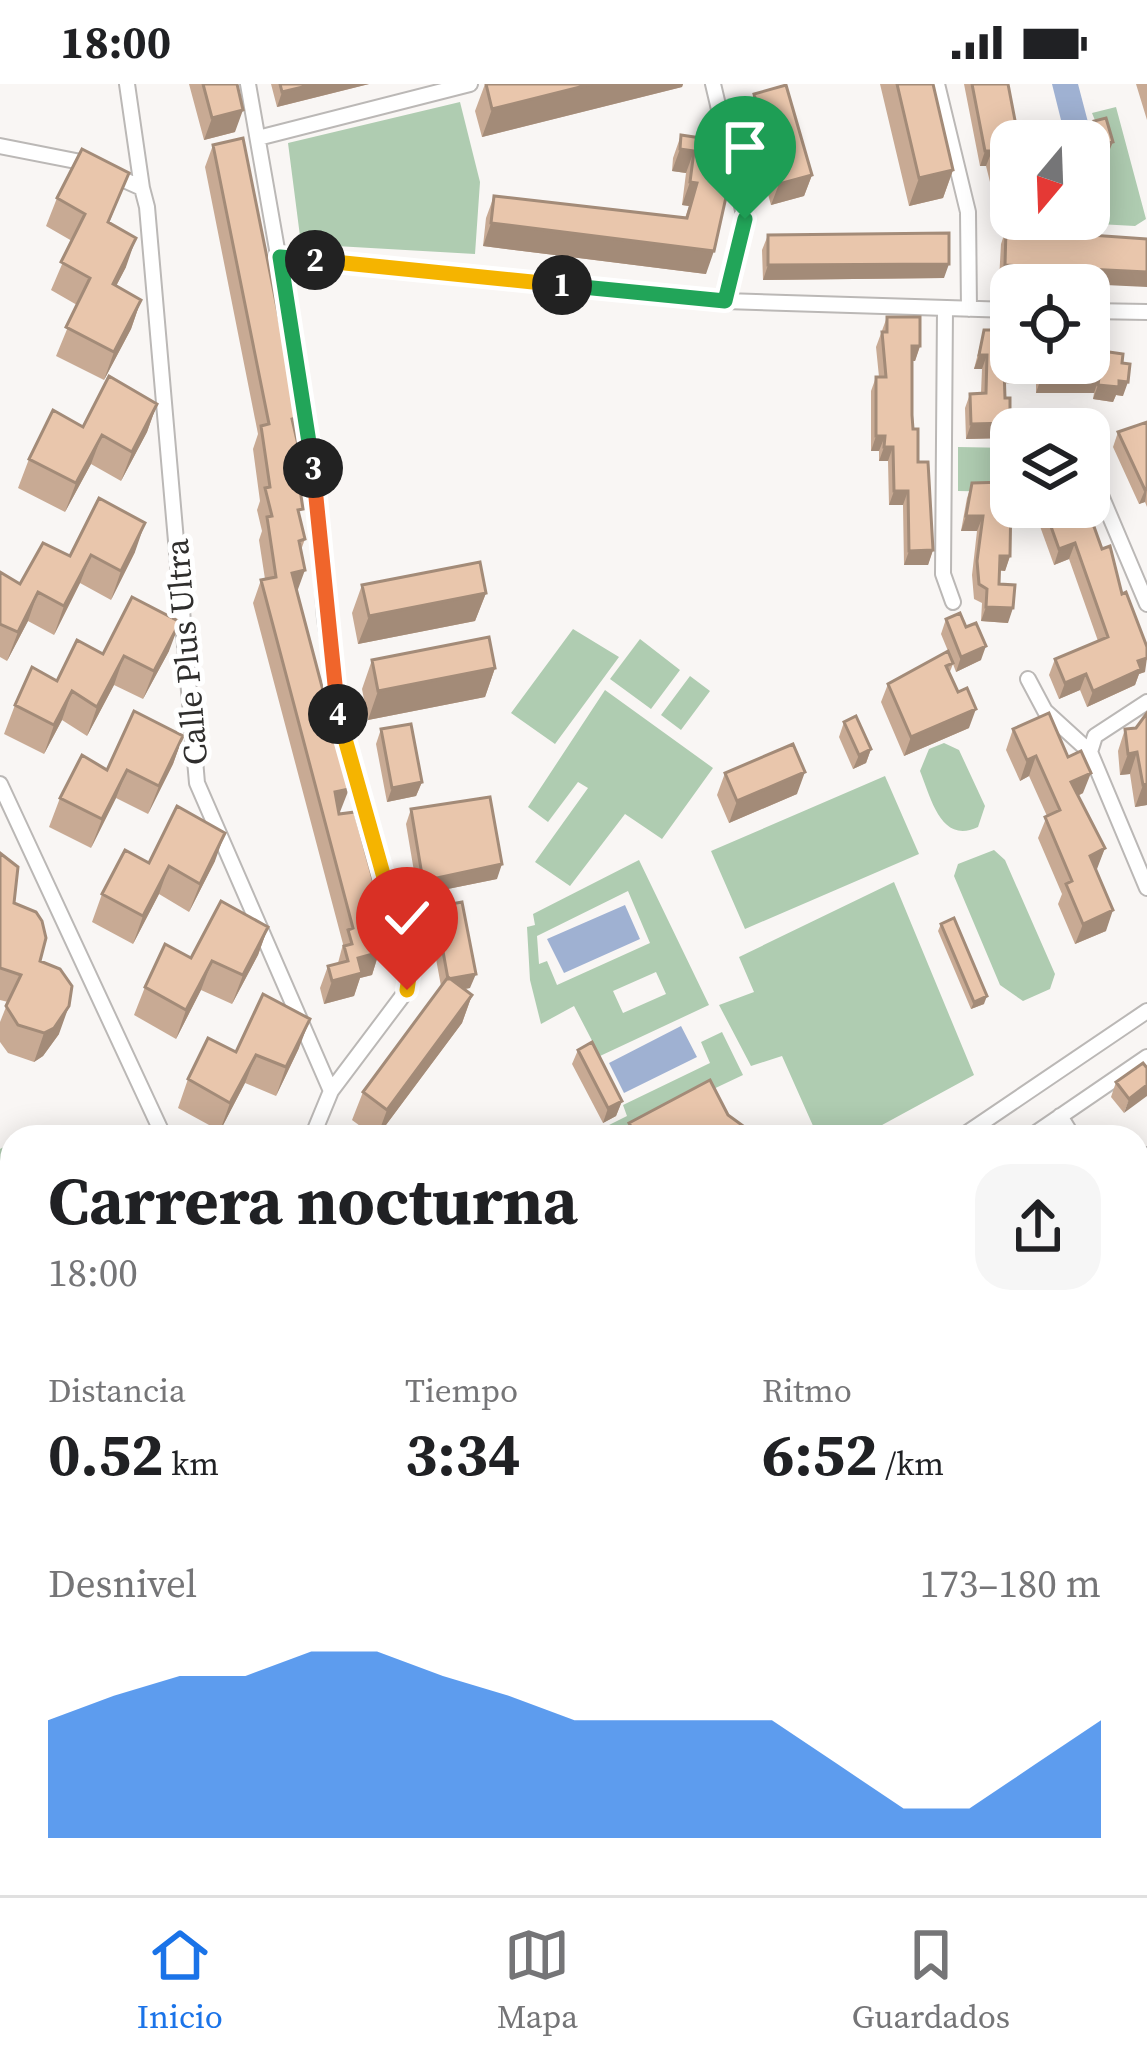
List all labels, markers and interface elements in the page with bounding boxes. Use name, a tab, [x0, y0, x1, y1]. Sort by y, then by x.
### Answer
text: 18:00	[60, 11, 171, 73]
pin	[694, 96, 796, 219]
icon: arrive	[712, 114, 778, 180]
north arrow	[990, 120, 1110, 240]
map controls	[990, 120, 1110, 528]
pin: 2	[285, 230, 345, 290]
text: 2	[306, 237, 324, 282]
pin: 1	[532, 255, 592, 315]
text: 1	[553, 262, 571, 307]
button: locate	[990, 264, 1110, 384]
button: layers	[990, 408, 1110, 528]
pin: 3	[283, 438, 343, 498]
text: 3	[304, 445, 322, 490]
street label: Calle Plus Ultra	[154, 537, 218, 767]
pin: 4	[308, 684, 368, 744]
text: 4	[329, 691, 347, 736]
pin	[356, 867, 458, 990]
icon: check	[374, 885, 440, 951]
text: Carrera nocturna	[48, 1156, 578, 1246]
button: share	[975, 1164, 1101, 1290]
text: 18:00	[48, 1246, 138, 1299]
text: Distancia	[48, 1368, 186, 1413]
text: Tiempo	[405, 1368, 518, 1413]
text: Ritmo	[762, 1368, 852, 1413]
text: 0.52	[48, 1413, 164, 1495]
text: 3:34	[405, 1413, 521, 1495]
text: 6:52	[762, 1413, 878, 1495]
text: km	[164, 1441, 219, 1486]
text: /km	[878, 1441, 944, 1486]
text: Desnivel	[48, 1557, 197, 1610]
text: 173–180 m	[920, 1557, 1101, 1610]
tab: Inicio	[137, 1922, 223, 2039]
tab: Mapa	[497, 1922, 578, 2039]
tab: Guardados	[852, 1922, 1010, 2039]

